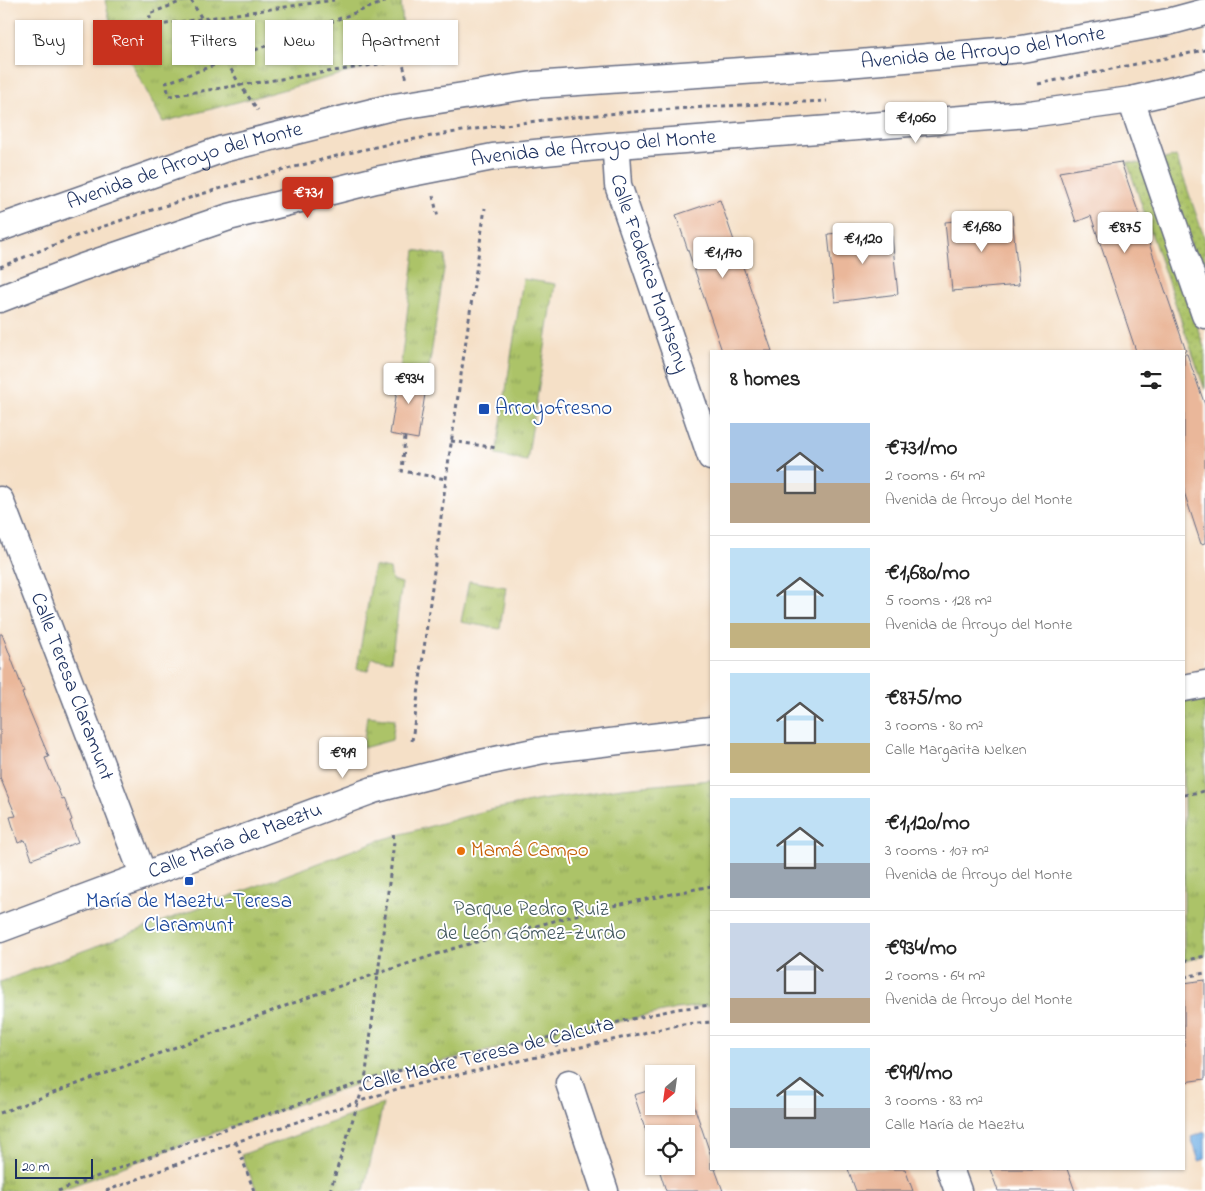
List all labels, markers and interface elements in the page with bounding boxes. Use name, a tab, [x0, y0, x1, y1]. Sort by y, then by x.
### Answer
street label: Avenida de Arroyo del Monte	[860, 19, 1108, 78]
chip: Buy	[15, 20, 83, 65]
chip: Rent	[93, 20, 162, 65]
chip: Filters	[172, 20, 255, 65]
chip: New	[265, 20, 333, 65]
chip: Apartment	[343, 20, 458, 65]
pin: €1,060	[875, 102, 957, 144]
text: €1,060	[896, 106, 936, 130]
street label: Avenida de Arroyo del Monte	[63, 115, 306, 218]
street label: Avenida de Arroyo del Monte	[468, 123, 718, 176]
street label: Calle Federica Montseny	[602, 174, 696, 378]
pin: €731	[278, 176, 338, 219]
text: €731	[293, 181, 323, 205]
pin: €1,680	[941, 210, 1023, 253]
pin: €875	[1095, 212, 1155, 254]
text: €1,680	[963, 215, 1001, 239]
text: €875	[1109, 216, 1141, 240]
pin: €1,120	[822, 222, 904, 265]
text: €1,120	[844, 227, 882, 251]
pin: €1,170	[682, 236, 764, 279]
text: €1,170	[704, 241, 742, 265]
pin: €934	[379, 362, 439, 405]
text: 8 homes	[730, 365, 800, 395]
icon: filters	[1137, 366, 1165, 394]
text: €934	[394, 367, 424, 391]
place label: Arroyofresno	[495, 394, 612, 426]
marker: Arroyofresno	[477, 402, 491, 416]
text: €731/mo	[885, 434, 957, 464]
icon: home	[770, 443, 830, 503]
text: 2 rooms · 64 m²	[885, 464, 985, 488]
text: Avenida de Arroyo del Monte	[885, 488, 1072, 512]
text: €1,680/mo	[885, 559, 970, 589]
icon: home	[770, 568, 830, 628]
street label: Calle Teresa Claramunt	[22, 588, 121, 785]
text: 5 rooms · 128 m²	[885, 589, 992, 613]
text: Avenida de Arroyo del Monte	[885, 613, 1072, 637]
text: €875/mo	[885, 684, 962, 714]
icon: home	[770, 693, 830, 753]
text: 3 rooms · 80 m²	[885, 714, 983, 738]
pin: €919	[313, 736, 373, 779]
text: Calle Margarita Nelken	[885, 738, 1027, 762]
text: €919	[330, 741, 356, 765]
street label: Calle María de Maeztu	[144, 795, 326, 887]
text: €1,120/mo	[885, 809, 970, 839]
icon: home	[770, 818, 830, 878]
place label: Mamá Campo	[471, 836, 589, 866]
text: 3 rooms · 107 m²	[885, 839, 989, 863]
marker: Mamá Campo	[455, 845, 467, 857]
text: Avenida de Arroyo del Monte	[885, 863, 1072, 887]
marker: María de Maeztu-Teresa Claramunt	[183, 875, 195, 887]
place label: María de Maeztu-Teresa Claramunt	[86, 887, 292, 941]
park label: Parque Pedro Ruiz de León Gómez-Zurdo	[436, 895, 626, 949]
text: €934/mo	[885, 934, 957, 964]
icon: home	[770, 943, 830, 1003]
text: 2 rooms · 64 m²	[885, 964, 985, 988]
text: Avenida de Arroyo del Monte	[885, 988, 1072, 1012]
street label: Calle Madre Teresa de Calcuta	[359, 1009, 617, 1101]
text: €919/mo	[885, 1059, 953, 1089]
north arrow	[645, 1065, 695, 1115]
map controls	[645, 1065, 695, 1175]
icon: home	[770, 1068, 830, 1128]
text: 3 rooms · 83 m²	[885, 1089, 983, 1113]
text: Calle María de Maeztu	[885, 1113, 1025, 1137]
button: locate	[645, 1125, 695, 1175]
scale bar	[15, 1156, 92, 1179]
text: 20 m	[22, 1157, 49, 1178]

